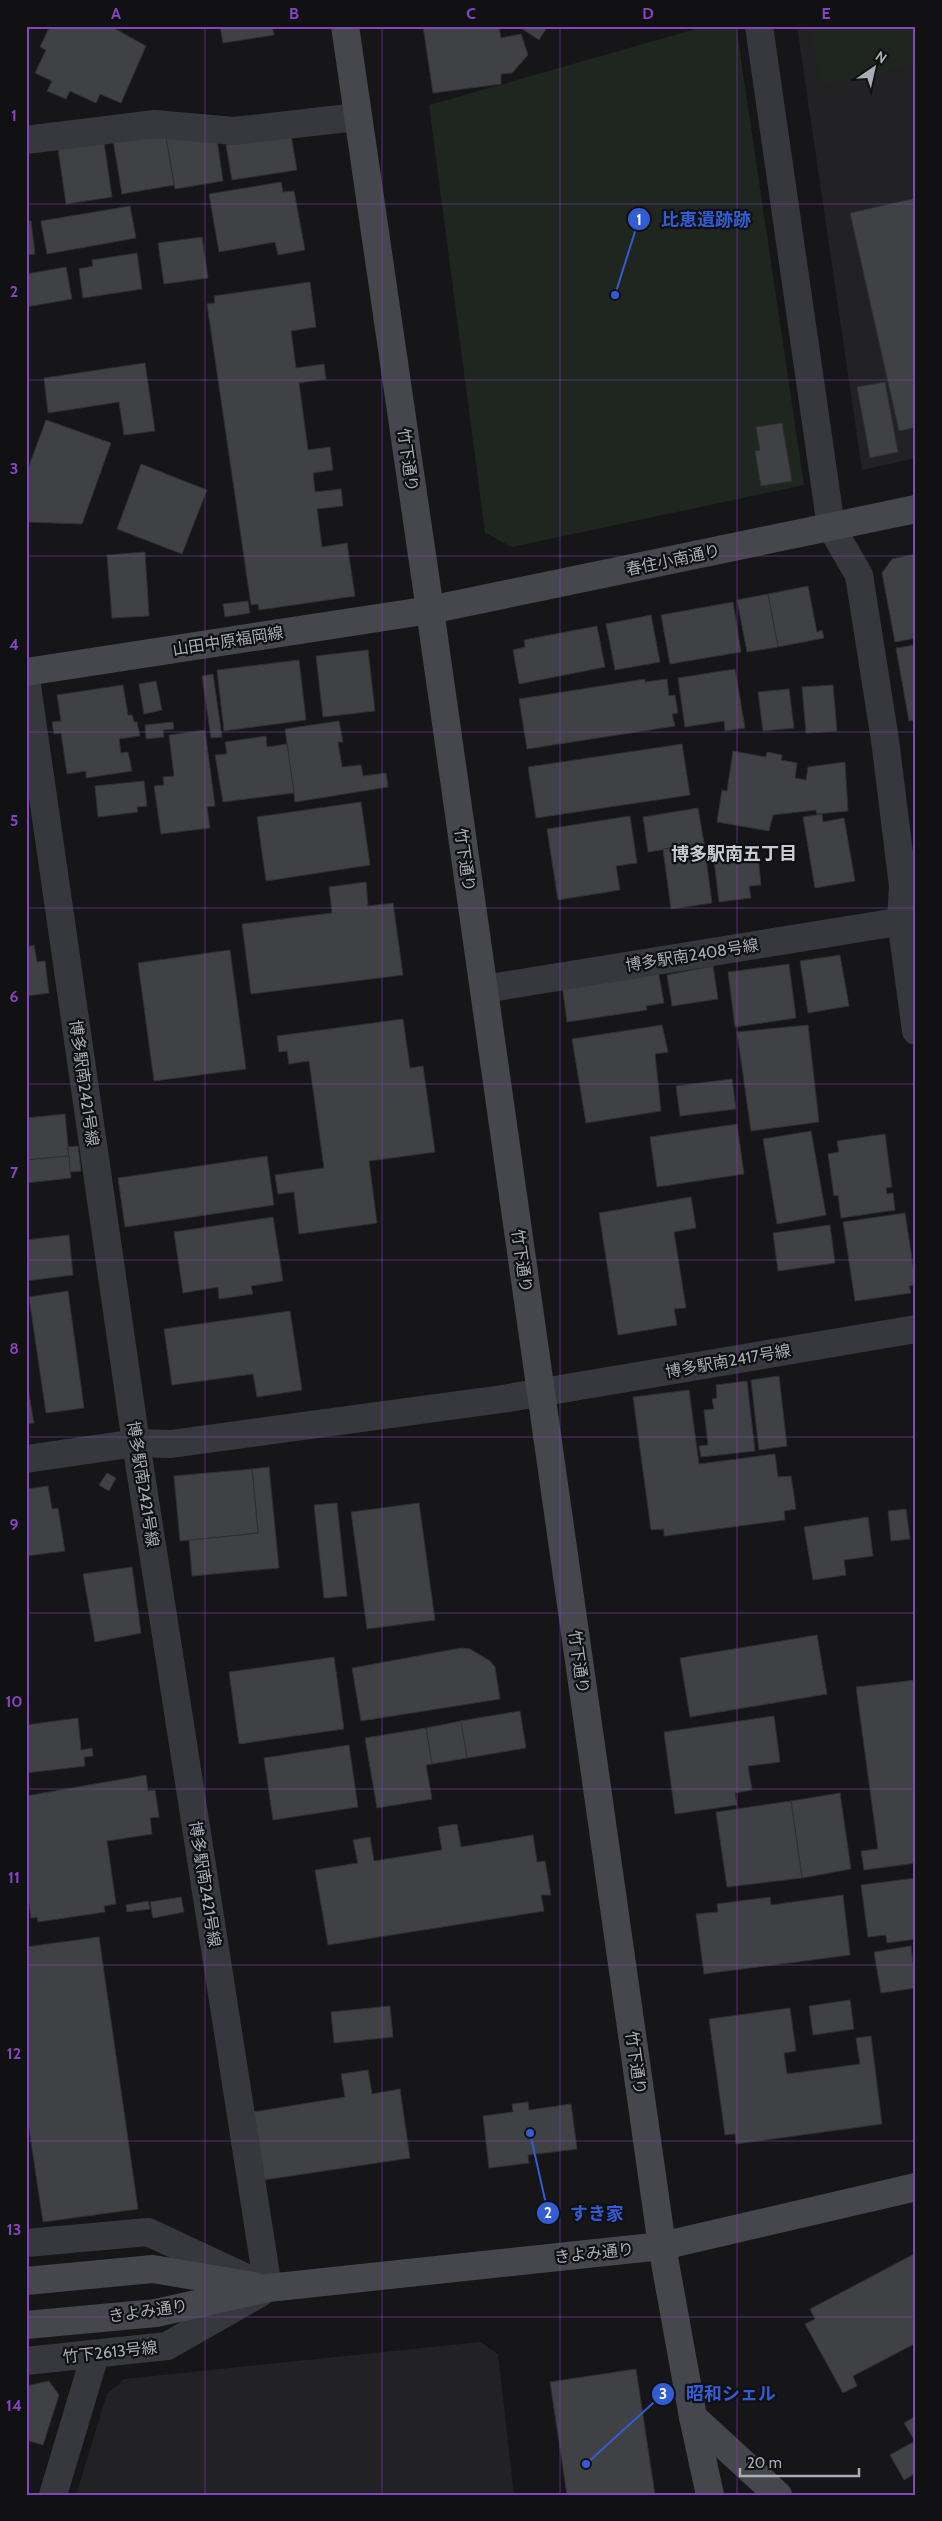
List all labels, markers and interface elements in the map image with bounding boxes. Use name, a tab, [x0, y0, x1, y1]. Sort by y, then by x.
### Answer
text: A	[111, 4, 121, 23]
text: B	[289, 4, 299, 23]
text: C	[466, 4, 476, 23]
text: D	[642, 4, 654, 23]
text: E	[821, 4, 831, 23]
north arrow	[850, 42, 900, 92]
text: N	[872, 47, 890, 67]
text: 1	[11, 106, 17, 125]
callout: 比恵遺跡跡	[626, 203, 761, 236]
text: 比恵遺跡跡	[661, 209, 751, 231]
text: 1	[636, 211, 642, 229]
text: 2	[10, 282, 18, 301]
street label: 竹下通り	[394, 427, 422, 493]
text: 3	[10, 459, 18, 478]
street label: 春住小南通り	[624, 541, 722, 579]
street label: 山田中原福岡線	[171, 623, 285, 659]
text: 4	[9, 635, 19, 654]
text: 5	[10, 811, 18, 830]
street label: 竹下通り	[451, 827, 479, 893]
district label: 博多駅南五丁目	[671, 843, 797, 865]
street label: 博多駅南2408号線	[624, 935, 760, 975]
text: 6	[10, 987, 19, 1006]
street label: 博多駅南2421号線	[66, 1019, 102, 1147]
text: 7	[10, 1163, 19, 1182]
street label: 竹下通り	[508, 1228, 536, 1294]
text: 8	[9, 1339, 19, 1358]
street label: 博多駅南2417号線	[664, 1341, 792, 1381]
street label: 博多駅南2421号線	[124, 1420, 162, 1548]
text: 9	[10, 1515, 19, 1534]
street label: 竹下通り	[565, 1629, 593, 1695]
text: 10	[5, 1692, 23, 1711]
street label: 博多駅南2421号線	[186, 1820, 224, 1948]
text: 11	[8, 1868, 20, 1887]
street label: 竹下通り	[622, 2030, 650, 2096]
text: 12	[7, 2044, 21, 2063]
callout: すき家	[535, 2197, 634, 2230]
text: すき家	[570, 2203, 624, 2225]
text: 2	[544, 2204, 552, 2222]
text: 13	[7, 2220, 21, 2239]
street label: きよみ通り	[553, 2239, 635, 2267]
street label: きよみ通り	[107, 2296, 189, 2326]
street label: 竹下2613号線	[62, 2338, 158, 2366]
callout: 昭和シェル	[651, 2378, 786, 2411]
text: 昭和シェル	[686, 2383, 776, 2405]
text: 3	[659, 2385, 667, 2403]
text: 14	[6, 2396, 22, 2415]
scale bar	[740, 2446, 858, 2478]
text: 20 m	[747, 2454, 782, 2472]

